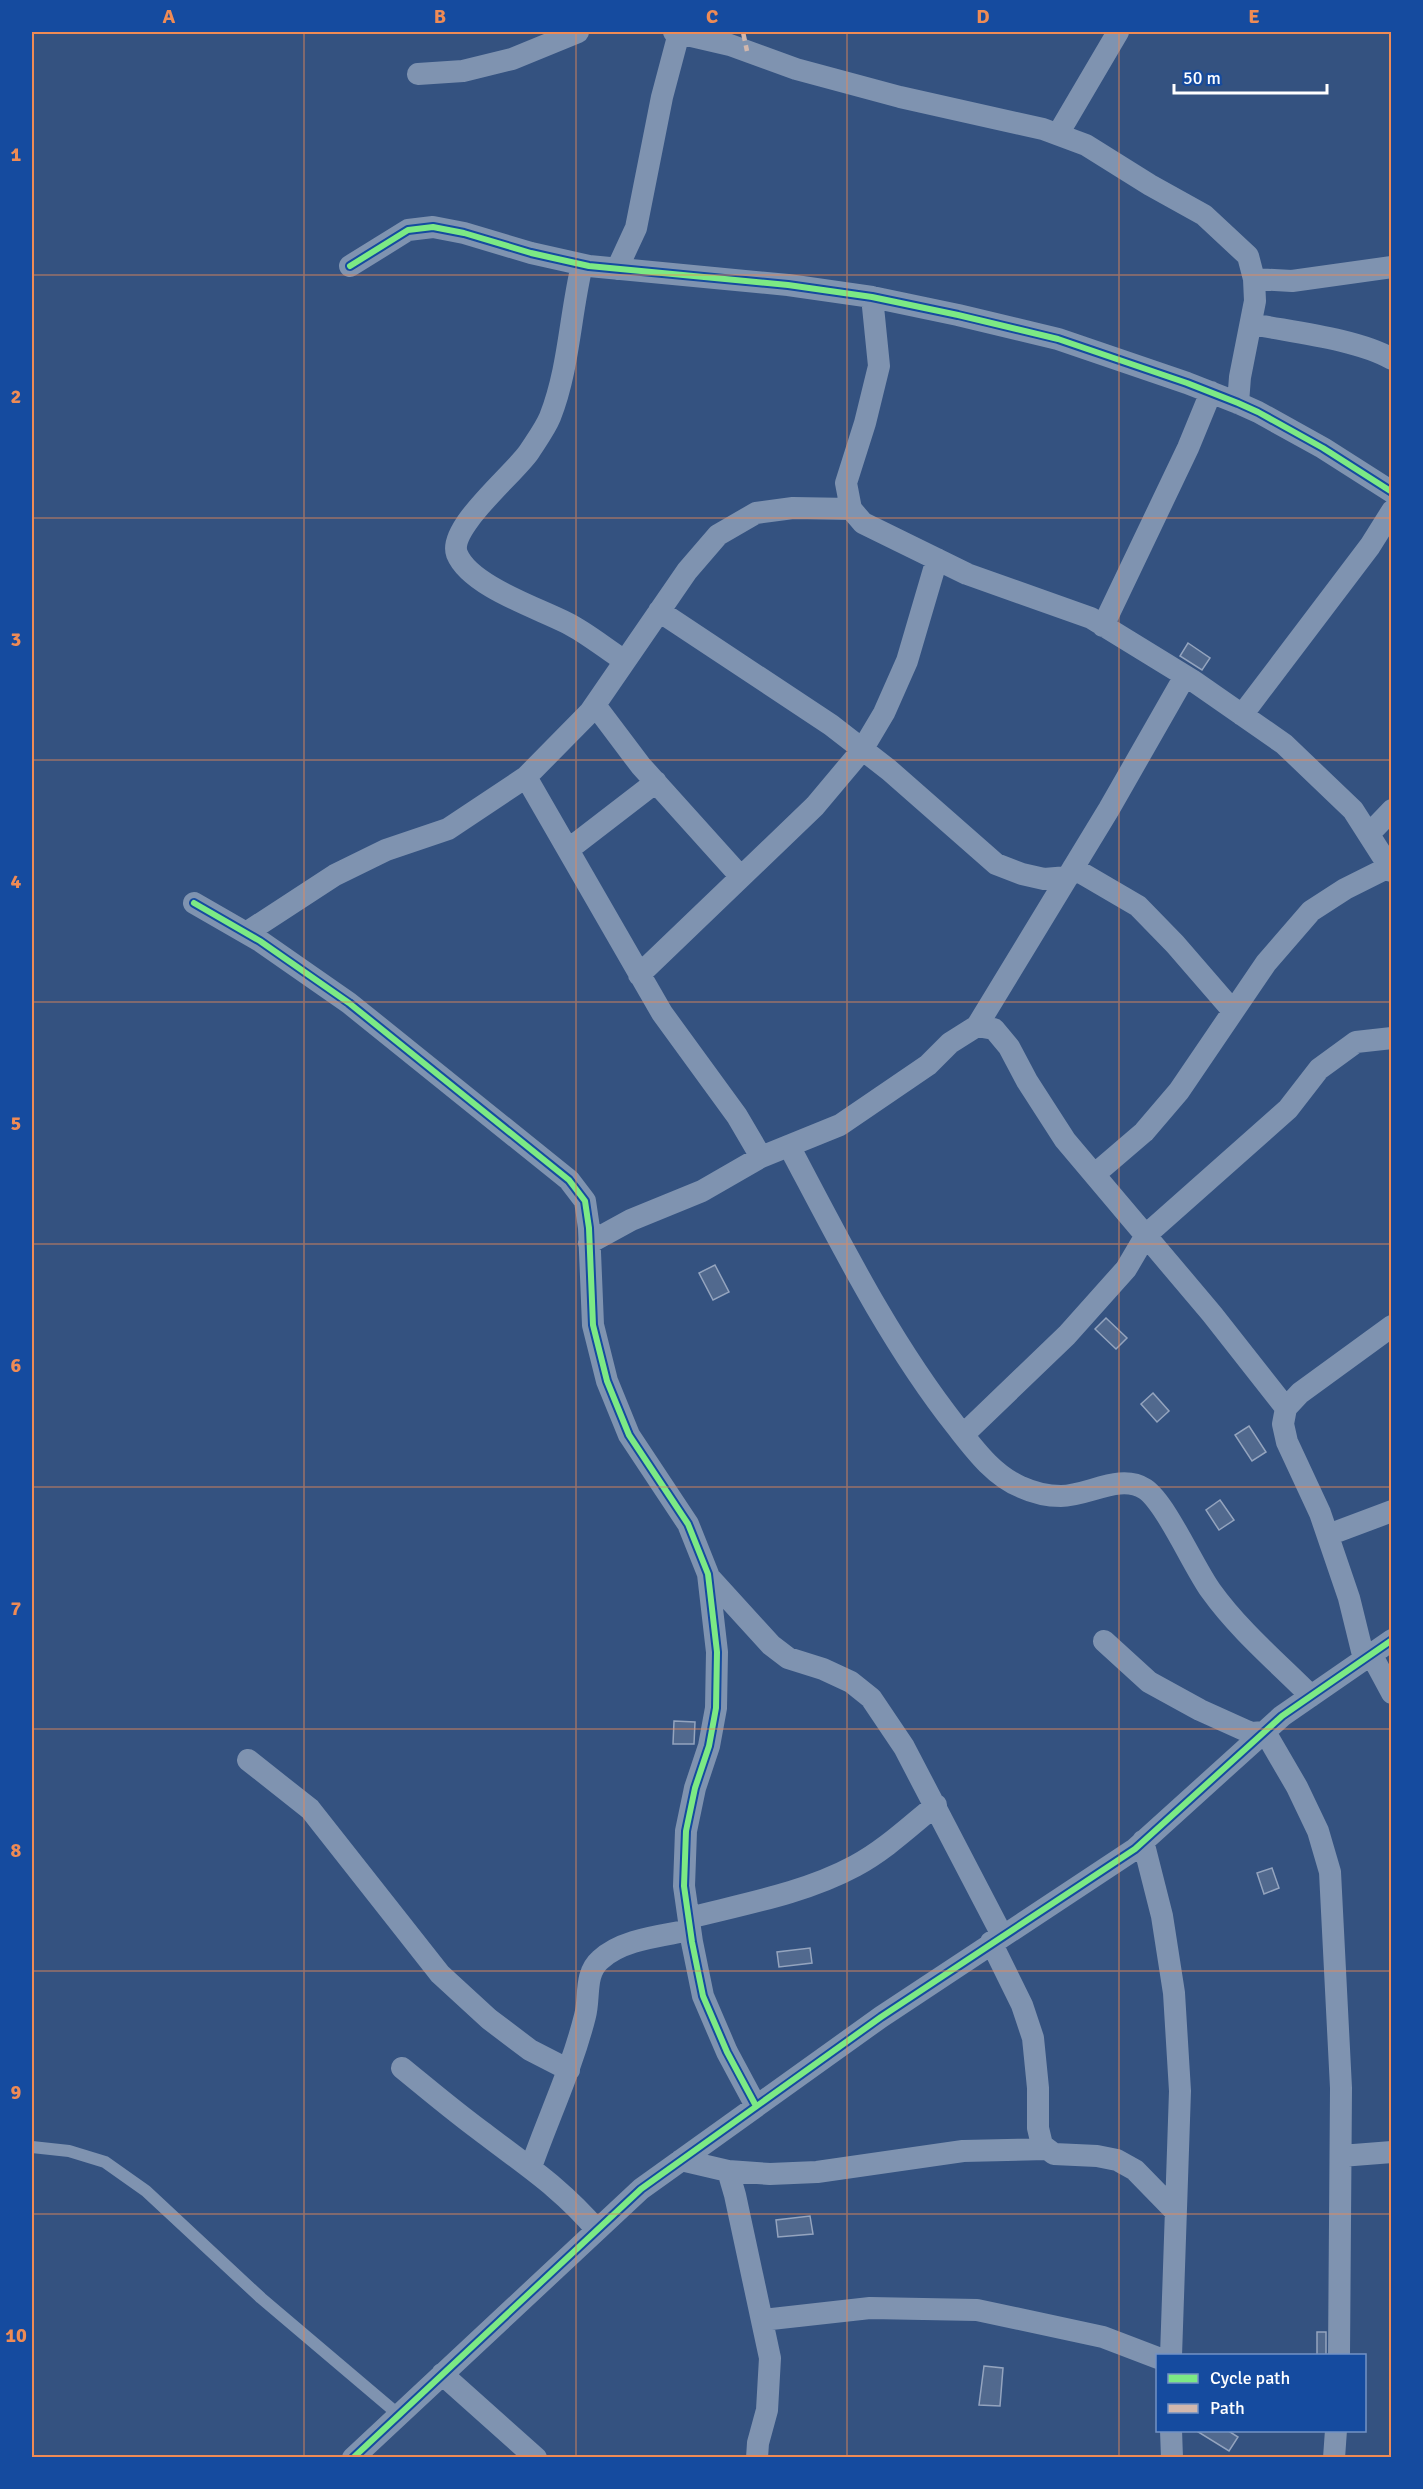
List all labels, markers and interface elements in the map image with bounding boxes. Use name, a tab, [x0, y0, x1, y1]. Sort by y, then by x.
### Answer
text: A	[163, 4, 176, 29]
text: B	[434, 4, 446, 29]
text: C	[706, 4, 718, 29]
text: D	[976, 4, 990, 29]
text: E	[1248, 4, 1260, 29]
scale bar	[1174, 57, 1327, 95]
text: 50 m	[1183, 67, 1221, 89]
text: 1	[11, 142, 22, 167]
text: 2	[11, 384, 21, 409]
text: 3	[11, 627, 21, 652]
text: 4	[11, 869, 22, 894]
text: 5	[11, 1111, 21, 1136]
text: 6	[11, 1353, 22, 1378]
text: 7	[11, 1596, 22, 1621]
text: 8	[11, 1838, 22, 1863]
text: 9	[11, 2080, 22, 2105]
text: 10	[5, 2323, 27, 2348]
legend	[1156, 2354, 1366, 2432]
text: Cycle path	[1210, 2367, 1290, 2389]
text: Path	[1210, 2397, 1245, 2419]

